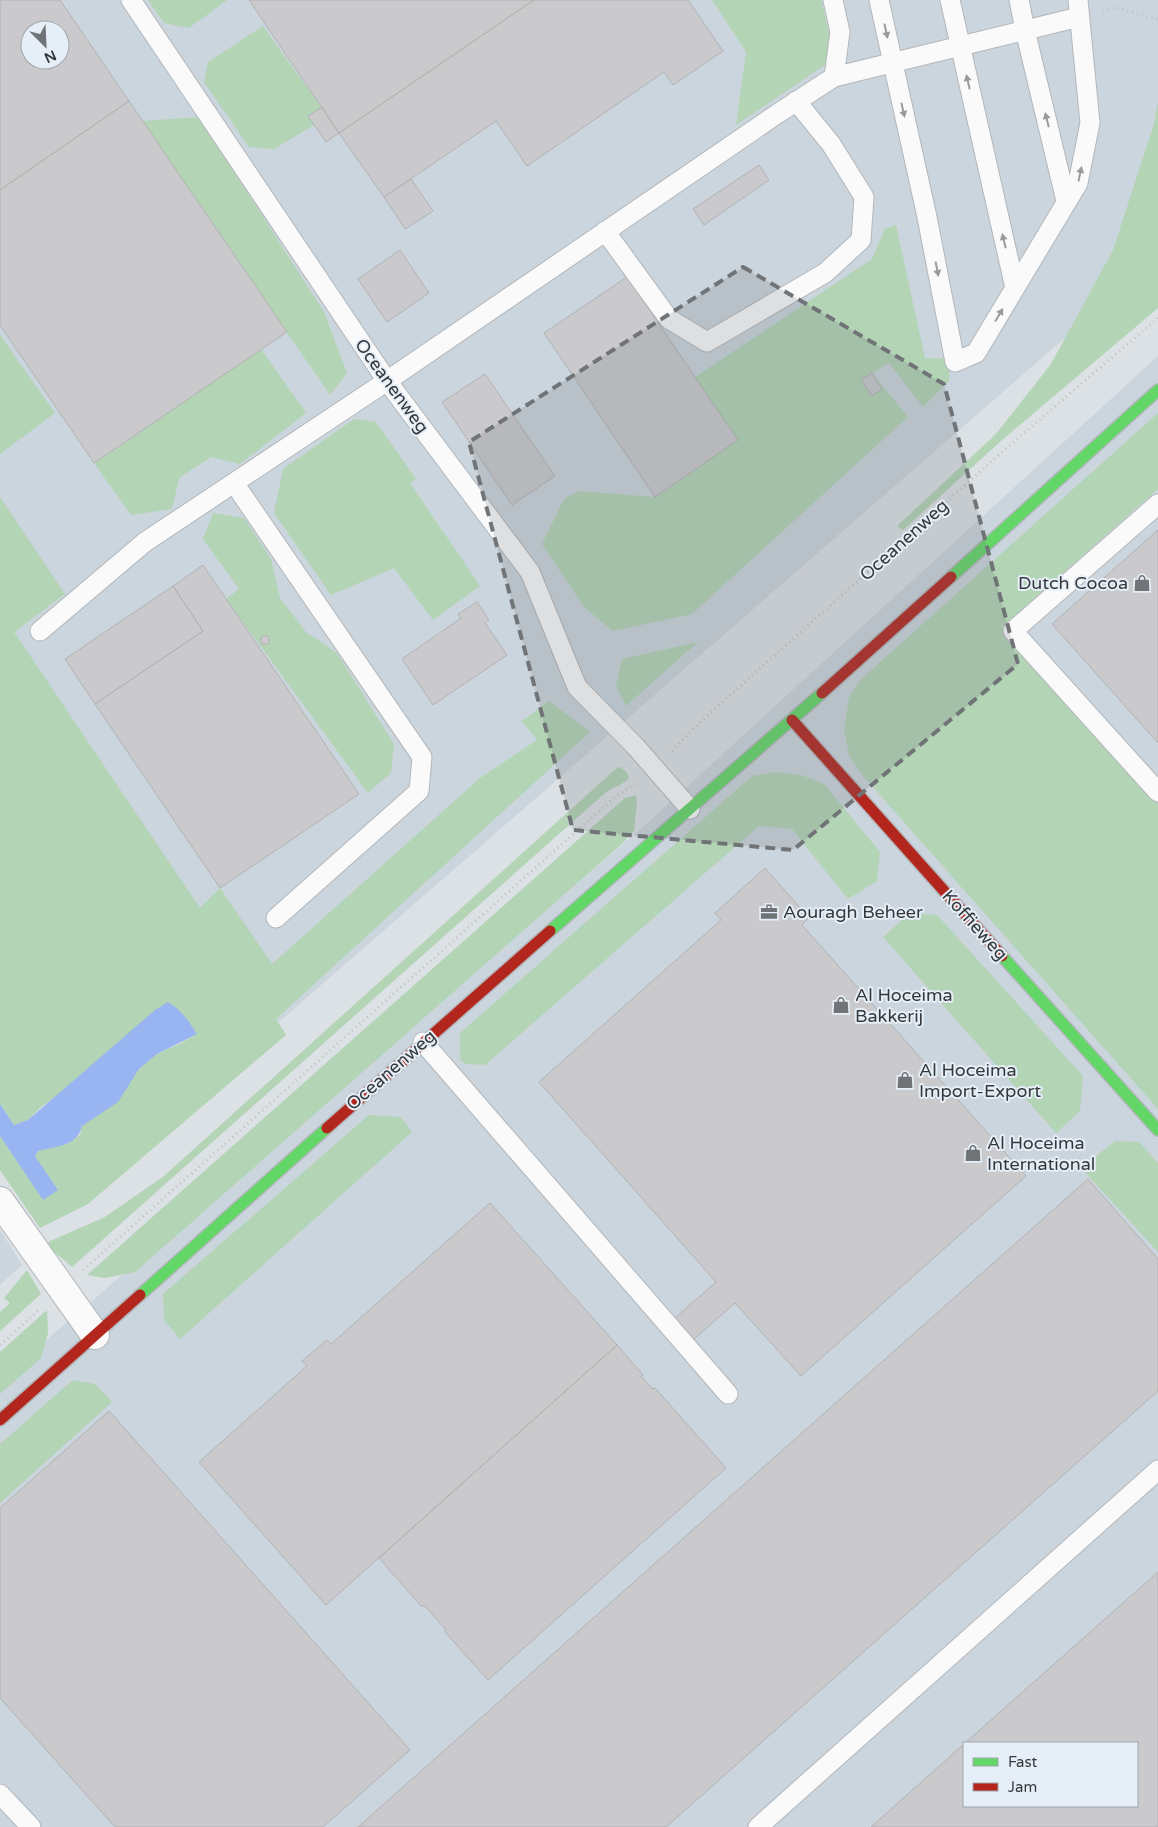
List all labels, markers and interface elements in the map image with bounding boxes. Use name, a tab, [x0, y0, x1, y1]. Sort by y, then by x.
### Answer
north arrow	[20, 20, 70, 70]
one-way arrow	[882, 24, 890, 39]
text: N	[41, 46, 59, 66]
one-way arrow	[964, 75, 972, 90]
one-way arrow	[899, 103, 907, 118]
one-way arrow	[1043, 112, 1051, 127]
one-way arrow	[1076, 166, 1084, 182]
one-way arrow	[1000, 233, 1008, 248]
one-way arrow	[933, 262, 941, 277]
one-way arrow	[995, 308, 1004, 321]
street label: Oceanenweg	[350, 334, 434, 438]
street label: Oceanenweg	[855, 494, 953, 586]
place label: Dutch Cocoa	[1018, 572, 1128, 594]
shop icon: Dutch Cocoa	[1132, 573, 1152, 593]
street label: Koffieweg	[938, 885, 1012, 965]
place label: Aouragh Beheer	[783, 901, 923, 923]
office icon: Aouragh Beheer	[759, 902, 779, 922]
place label: Al Hoceima Bakkerij	[855, 984, 953, 1027]
shop icon: Al Hoceima Bakkerij	[831, 995, 851, 1015]
street label: Oceanenweg	[342, 1025, 440, 1115]
place label: Al Hoceima Import-Export	[919, 1059, 1041, 1102]
shop icon: Al Hoceima Import-Export	[895, 1070, 915, 1090]
place label: Al Hoceima International	[987, 1132, 1095, 1175]
shop icon: Al Hoceima International	[963, 1143, 983, 1163]
legend	[963, 1742, 1138, 1807]
text: Fast	[1008, 1753, 1038, 1771]
text: Jam	[1008, 1778, 1037, 1796]

